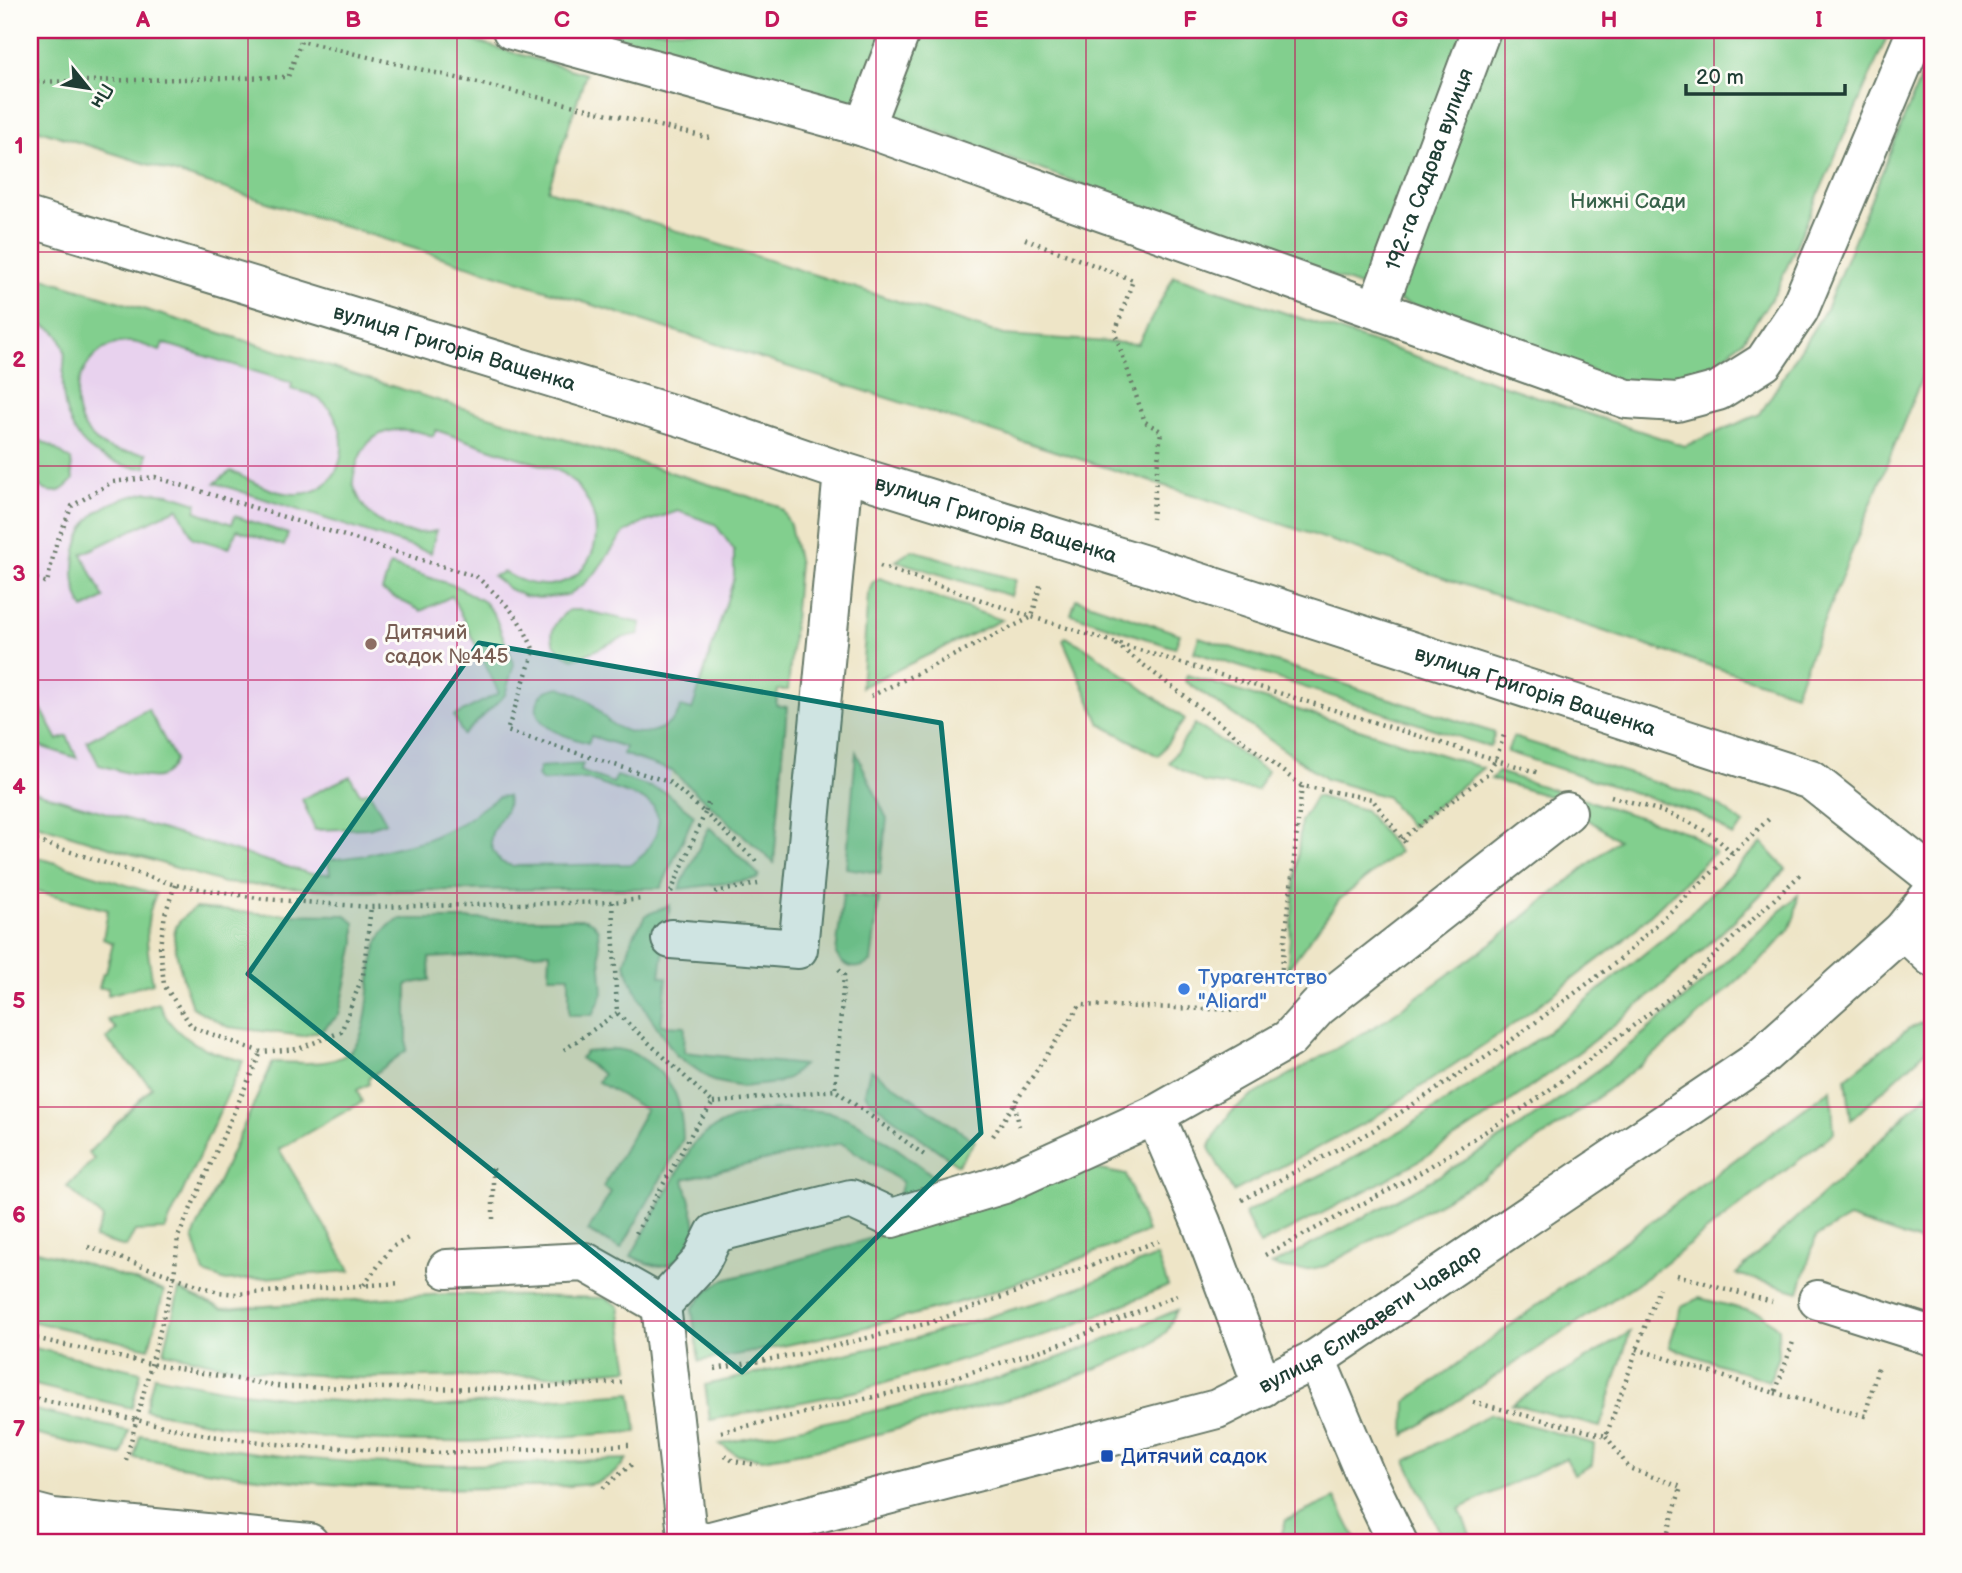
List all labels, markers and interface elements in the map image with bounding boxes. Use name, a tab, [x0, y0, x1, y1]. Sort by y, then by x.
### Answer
text: A	[135, 6, 151, 34]
text: B	[345, 6, 361, 34]
text: C	[554, 6, 570, 34]
text: D	[764, 6, 780, 34]
text: E	[974, 6, 989, 34]
text: F	[1183, 6, 1197, 34]
text: G	[1392, 6, 1409, 34]
text: H	[1600, 6, 1618, 34]
text: I	[1815, 6, 1823, 34]
north arrow	[52, 52, 122, 122]
scale bar	[1686, 52, 1845, 96]
street label: 192-га Садова вулиця	[1380, 65, 1478, 274]
text: 20 m	[1696, 65, 1744, 90]
text: Пн	[85, 79, 118, 112]
text: 1	[14, 132, 24, 160]
park label: Нижні Сади	[1570, 189, 1686, 214]
street label: вулиця Григорія Ващенка	[330, 299, 579, 397]
text: 2	[12, 346, 26, 374]
street label: вулиця Григорія Ващенка	[872, 470, 1121, 568]
text: 3	[12, 560, 26, 588]
place label: Дитячий садок №445	[385, 620, 508, 669]
marker: Дитячий садок №445	[363, 636, 379, 652]
street label: вулиця Григорія Ващенка	[1412, 640, 1660, 742]
text: 4	[12, 773, 26, 801]
place label: Турагентство "Aliard"	[1198, 965, 1327, 1014]
marker: Турагентство "Aliard"	[1176, 981, 1192, 997]
text: 5	[12, 987, 26, 1015]
text: 6	[12, 1201, 26, 1229]
street label: вулиця Єлизавети Чавдар	[1255, 1239, 1486, 1398]
text: 7	[13, 1415, 26, 1443]
place label: Дитячий садок	[1121, 1444, 1267, 1469]
marker: Дитячий садок	[1099, 1448, 1115, 1464]

